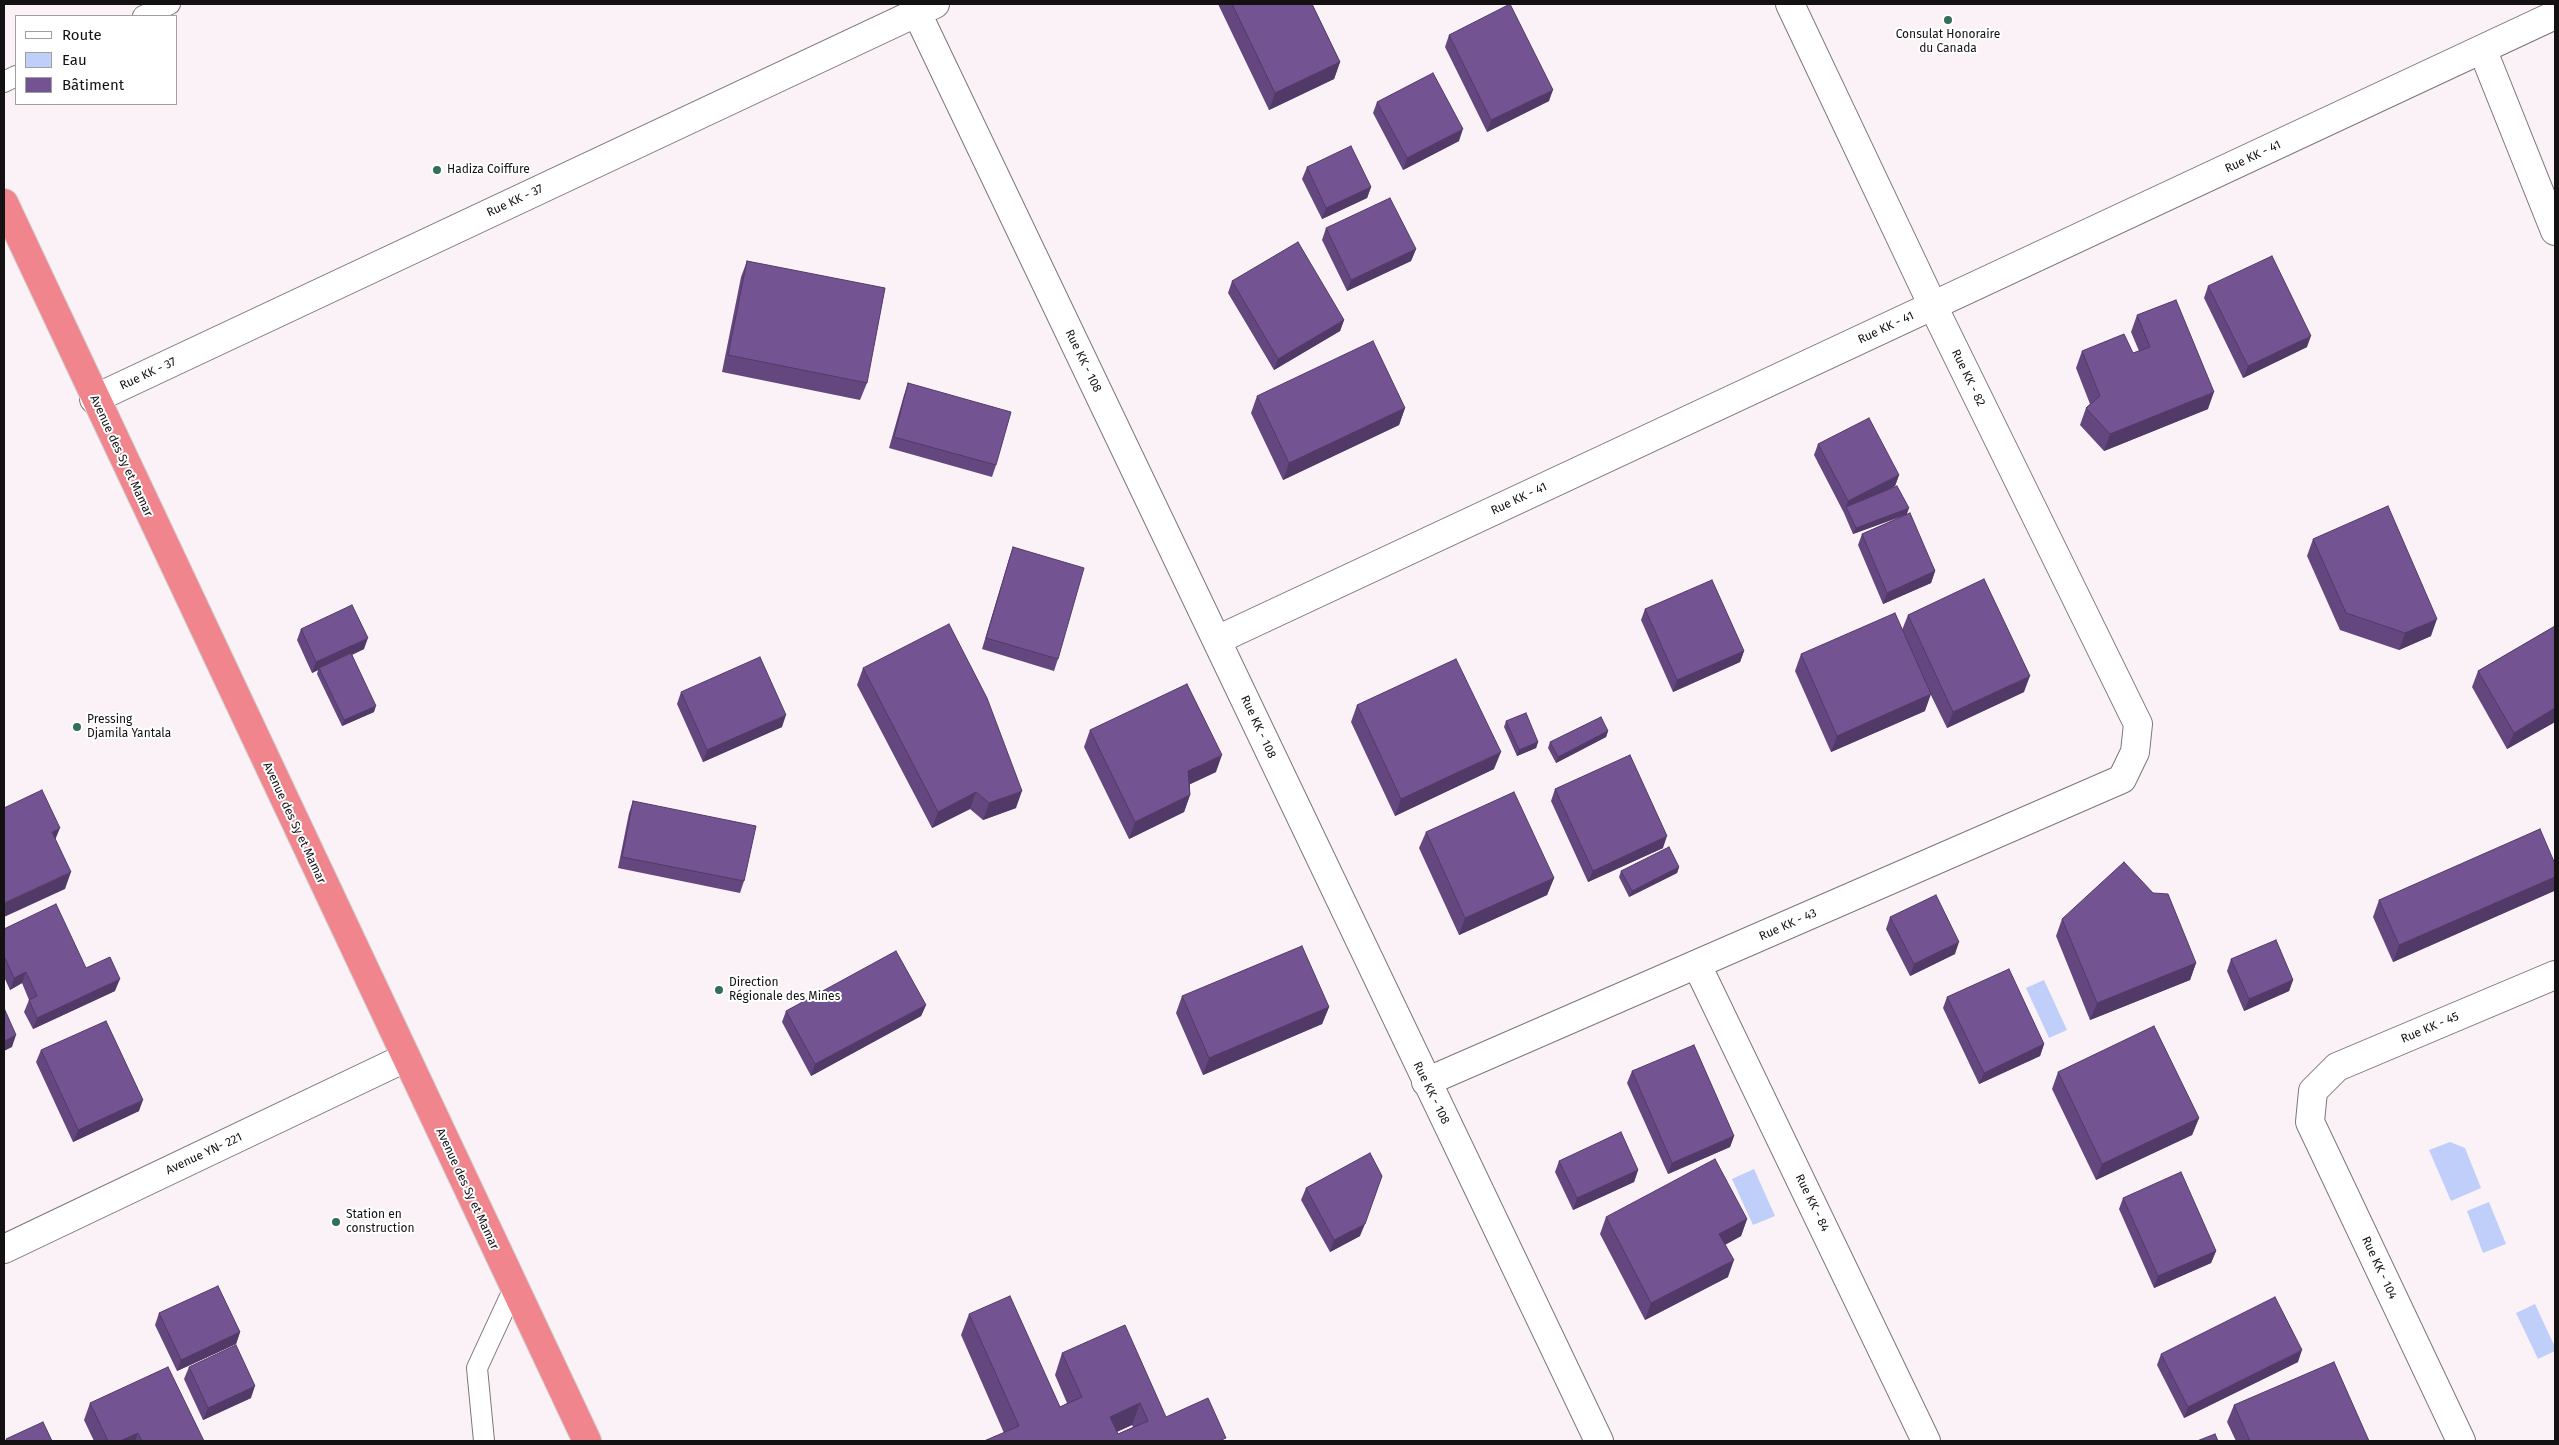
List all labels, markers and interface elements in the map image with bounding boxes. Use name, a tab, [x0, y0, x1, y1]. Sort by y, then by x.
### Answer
marker: Consulat Honoraire du Canada	[1942, 14, 1954, 26]
legend	[15, 15, 178, 105]
text: Route	[62, 26, 102, 44]
place label: Consulat Honoraire du Canada	[1896, 28, 2000, 56]
text: Eau	[62, 51, 87, 69]
text: Bâtiment	[62, 76, 124, 94]
street label: Rue KK - 41	[2223, 138, 2283, 176]
place label: Hadiza Coiffure	[447, 163, 530, 177]
marker: Hadiza Coiffure	[431, 164, 443, 176]
street label: Rue KK - 37	[485, 182, 545, 220]
street label: Rue KK - 41	[1856, 309, 1916, 347]
street label: Rue KK - 108	[1062, 327, 1104, 395]
street label: Rue KK - 82	[1948, 347, 1988, 409]
street label: Rue KK - 37	[118, 355, 178, 393]
street label: Avenue des Sy et Mamar	[87, 393, 155, 519]
street label: Rue KK - 41	[1489, 480, 1549, 518]
street label: Rue KK - 108	[1237, 693, 1279, 761]
place label: Pressing Djamila Yantala	[87, 713, 171, 741]
marker: Pressing Djamila Yantala	[71, 721, 83, 733]
street label: Avenue des Sy et Mamar	[260, 760, 328, 886]
street label: Rue KK - 43	[1757, 906, 1819, 944]
place label: Direction Régionale des Mines	[729, 976, 840, 1004]
marker: Direction Régionale des Mines	[713, 984, 725, 996]
street label: Rue KK - 45	[2399, 1009, 2461, 1047]
street label: Rue KK - 108	[1410, 1059, 1452, 1127]
street label: Avenue des Sy et Mamar	[433, 1126, 501, 1252]
street label: Avenue YN- 221	[164, 1130, 244, 1178]
street label: Rue KK - 84	[1792, 1172, 1832, 1234]
place label: Station en construction	[346, 1208, 415, 1236]
marker: Station en construction	[330, 1216, 342, 1228]
street label: Rue KK - 104	[2358, 1234, 2400, 1302]

